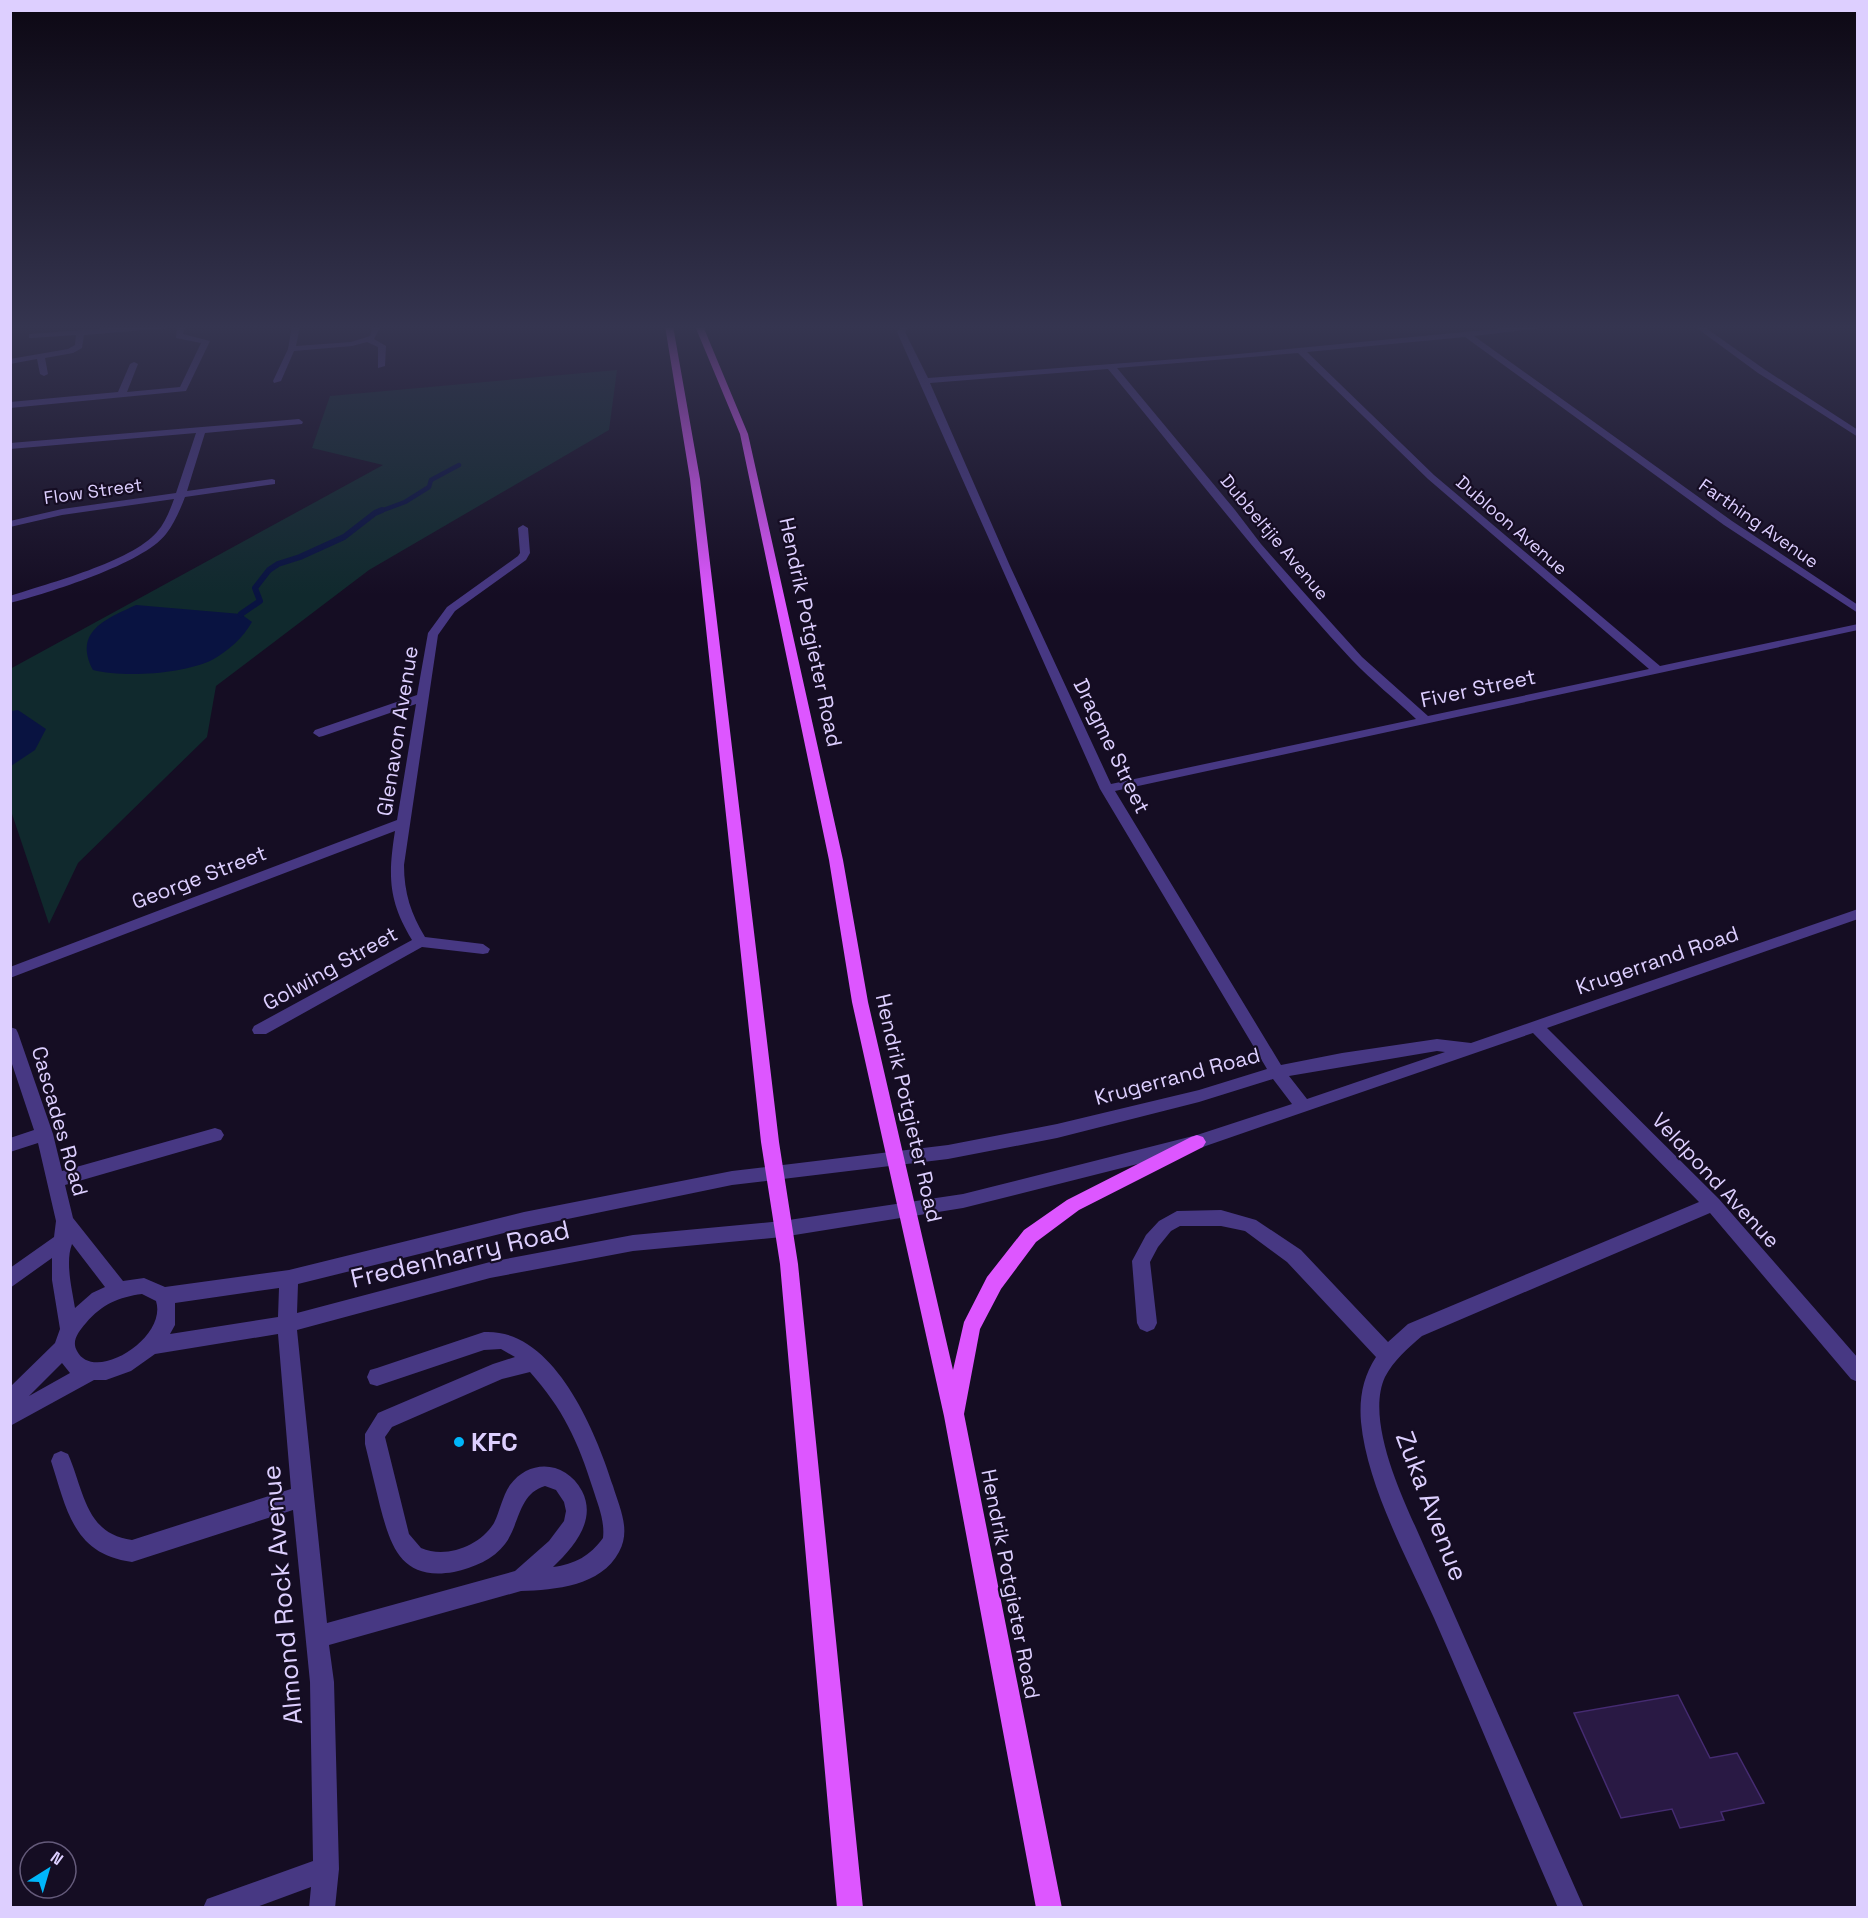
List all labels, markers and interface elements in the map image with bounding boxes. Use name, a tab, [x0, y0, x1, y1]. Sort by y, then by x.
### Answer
street label: Dubbeltjie Avenue	[1216, 469, 1334, 605]
street label: Dubloon Avenue	[1452, 470, 1572, 580]
street label: Flow Street	[42, 473, 144, 509]
street label: Farthing Avenue	[1695, 473, 1823, 573]
street label: Hendrik Potgieter Road	[773, 515, 849, 749]
street label: Glenavon Avenue	[370, 644, 424, 818]
street label: Fiver Street	[1418, 663, 1538, 713]
street label: Dragme Street	[1068, 674, 1156, 818]
street label: George Street	[128, 839, 270, 915]
street label: Krugerrand Road	[1572, 919, 1742, 1001]
street label: Golwing Street	[258, 920, 402, 1016]
street label: Hendrik Potgieter Road	[870, 991, 948, 1225]
street label: Krugerrand Road	[1091, 1041, 1263, 1111]
street label: Cascades Road	[26, 1043, 94, 1199]
street label: Veldpond Avenue	[1646, 1107, 1786, 1253]
street label: Fredenharry Road	[347, 1212, 573, 1296]
place label: KFC	[471, 1425, 518, 1459]
street label: Zuka Avenue	[1388, 1426, 1476, 1586]
marker: KFC	[452, 1435, 466, 1449]
street label: Almond Rock Avenue	[254, 1464, 310, 1726]
street label: Hendrik Potgieter Road	[975, 1467, 1047, 1701]
north arrow	[18, 1840, 78, 1900]
text: N	[46, 1847, 67, 1870]

